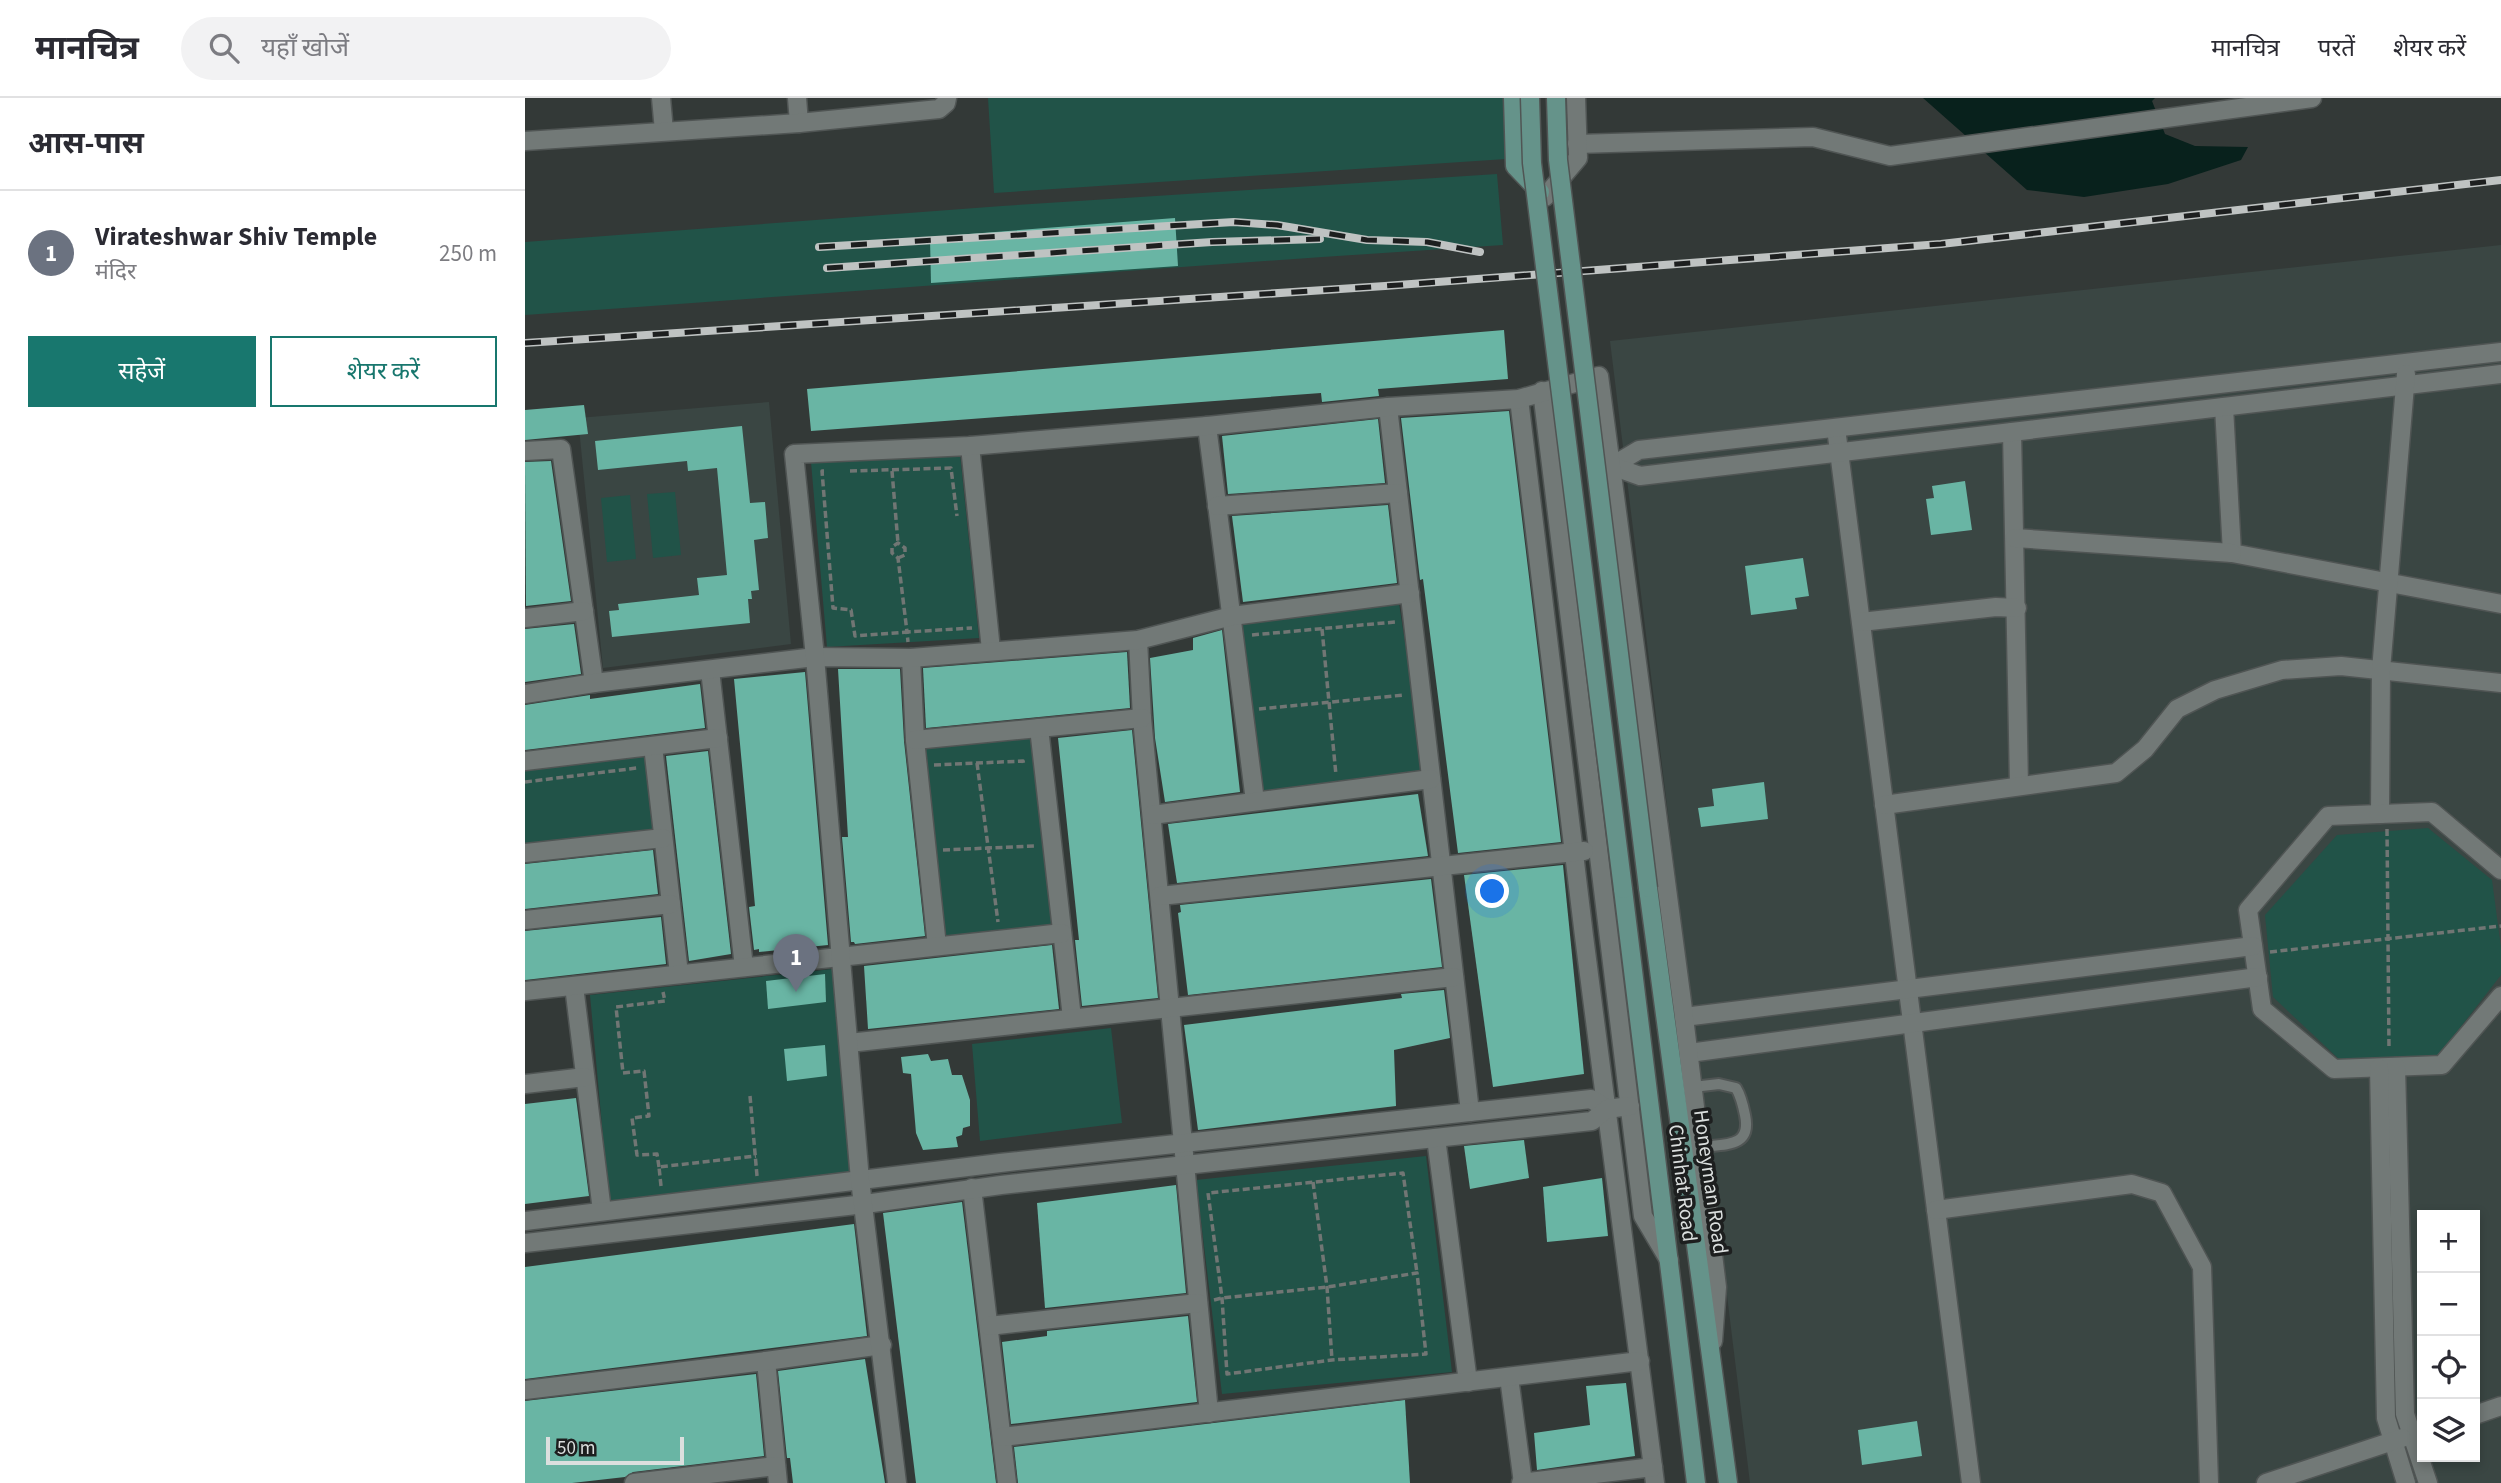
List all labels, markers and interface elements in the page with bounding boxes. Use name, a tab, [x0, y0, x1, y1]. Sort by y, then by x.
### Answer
search box	[181, 17, 671, 80]
text: मानचित्र	[35, 25, 139, 72]
icon: search	[205, 29, 243, 67]
text: यहाँ खोजें	[261, 29, 349, 66]
text: मानचित्र	[2211, 31, 2280, 66]
text: परतें	[2318, 31, 2355, 66]
text: शेयर करें	[2393, 31, 2466, 66]
text: आस-पास	[28, 122, 144, 165]
text: Virateshwar Shiv Temple	[95, 218, 377, 255]
text: 1	[45, 237, 57, 270]
text: 250 m	[439, 237, 497, 270]
text: मंदिर	[95, 255, 136, 288]
button: सहेजें	[28, 336, 256, 407]
button: शेयर करें	[270, 336, 497, 407]
your location	[1475, 874, 1509, 908]
pin: 1	[773, 934, 819, 992]
street label: Honeyman Road	[1686, 1108, 1736, 1256]
street label: Chinhat Road	[1661, 1123, 1705, 1243]
map controls	[2417, 1210, 2480, 1462]
button: +	[2417, 1210, 2480, 1273]
button: −	[2417, 1273, 2480, 1336]
button: locate	[2417, 1336, 2480, 1399]
button: layers	[2417, 1399, 2480, 1462]
scale bar	[546, 1434, 684, 1466]
text: 50 m	[557, 1435, 595, 1462]

